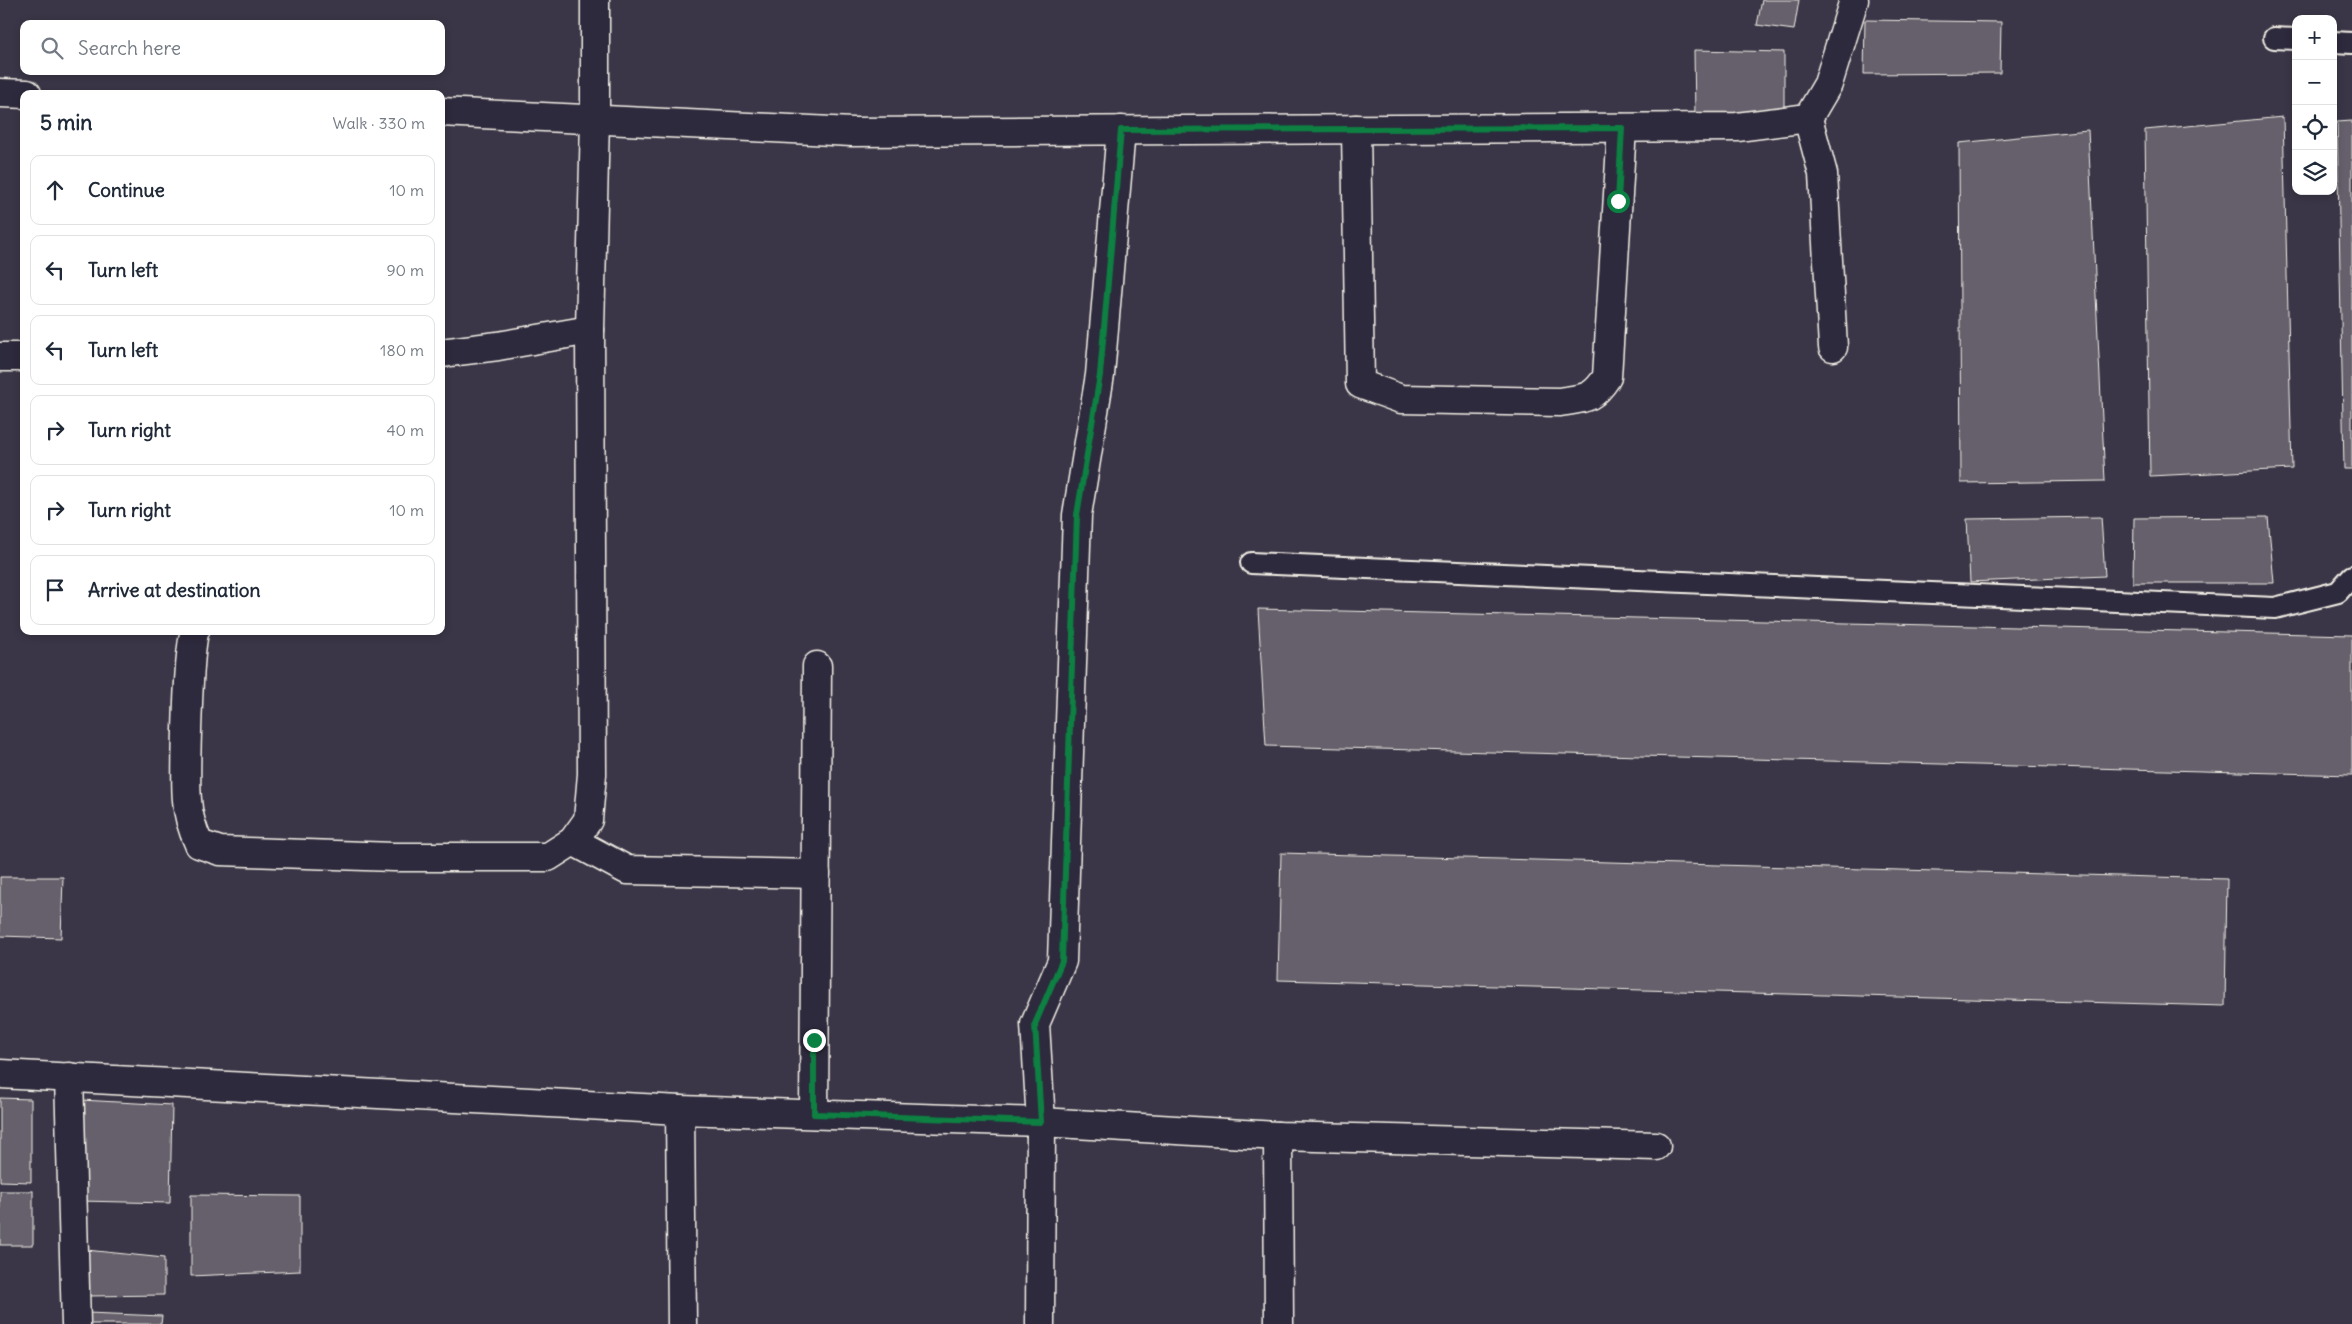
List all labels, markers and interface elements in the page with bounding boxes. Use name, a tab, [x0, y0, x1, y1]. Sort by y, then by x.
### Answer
map controls	[2292, 15, 2337, 195]
button: +	[2292, 15, 2337, 60]
search box	[20, 20, 445, 75]
icon: search	[38, 34, 66, 62]
text: Search here	[78, 36, 181, 60]
button: −	[2292, 60, 2337, 105]
button: locate	[2292, 105, 2337, 150]
text: 5 min	[40, 109, 92, 136]
text: Walk · 330 m	[332, 113, 425, 133]
button: layers	[2292, 150, 2337, 195]
icon: ahead	[41, 176, 69, 204]
text: Continue	[88, 178, 165, 202]
text: 10 m	[389, 180, 424, 200]
route start	[1607, 190, 1630, 213]
icon: left	[41, 256, 69, 284]
text: Turn left	[88, 258, 158, 282]
text: 90 m	[386, 260, 424, 280]
icon: left	[41, 336, 69, 364]
text: Turn left	[88, 338, 158, 362]
text: 180 m	[380, 340, 424, 360]
icon: right	[41, 416, 69, 444]
text: Turn right	[88, 418, 171, 442]
text: 40 m	[386, 420, 424, 440]
icon: right	[41, 496, 69, 524]
text: Turn right	[88, 498, 171, 522]
text: 10 m	[389, 500, 424, 520]
icon: arrive	[41, 576, 69, 604]
text: Arrive at destination	[88, 578, 261, 602]
route end	[803, 1029, 826, 1052]

